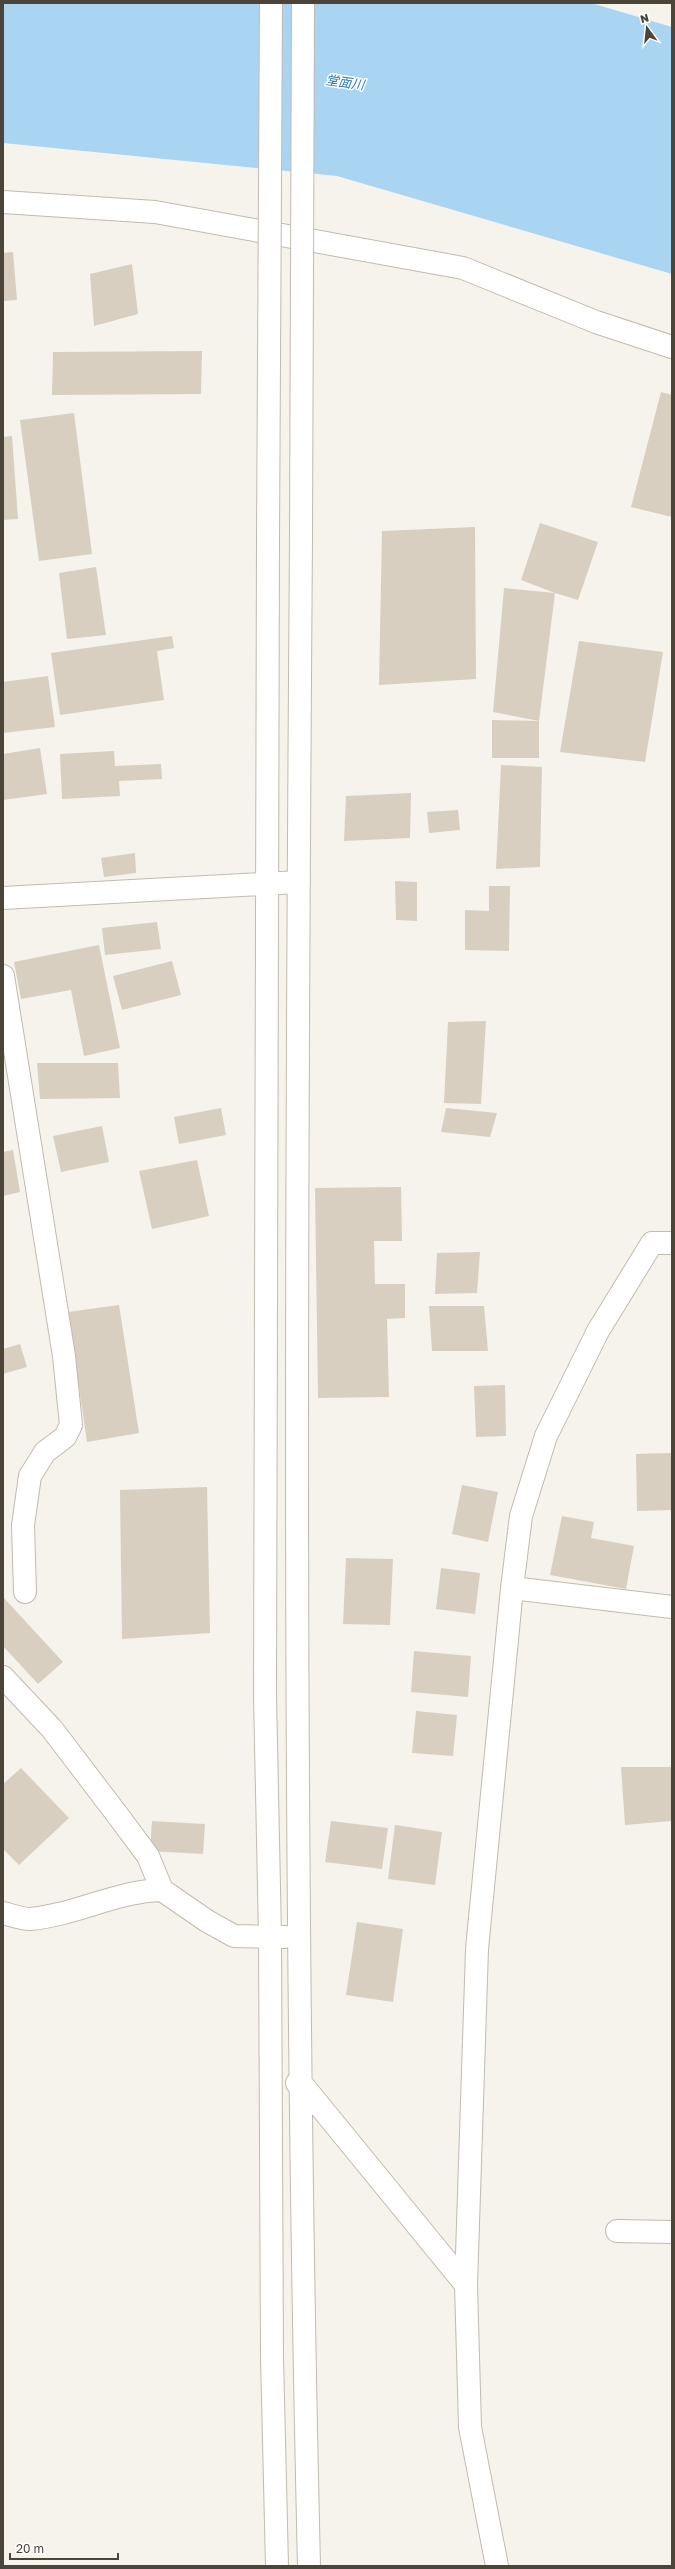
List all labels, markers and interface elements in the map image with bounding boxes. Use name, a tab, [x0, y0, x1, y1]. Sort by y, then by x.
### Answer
north arrow	[627, 8, 667, 48]
text: N	[639, 10, 650, 25]
water label: 堂面川	[325, 71, 367, 93]
scale bar	[10, 2535, 118, 2561]
text: 20 m	[16, 2541, 44, 2556]

